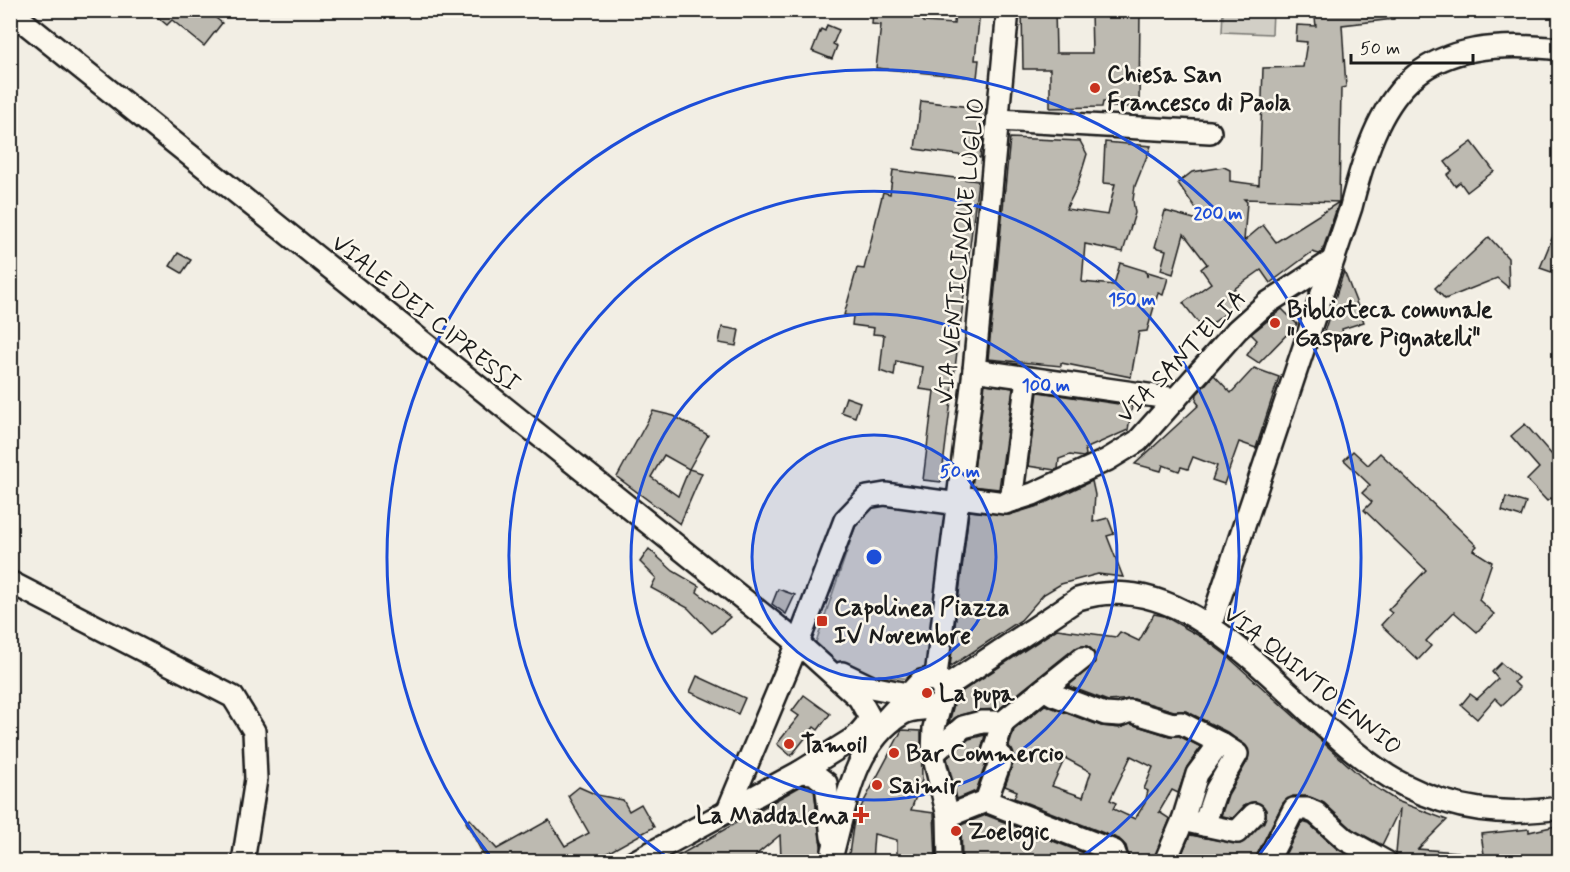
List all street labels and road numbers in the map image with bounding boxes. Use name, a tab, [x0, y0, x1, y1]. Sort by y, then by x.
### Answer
street label: VIA VENTICINQUE LUGLIO	[930, 96, 993, 406]
street label: VIALE DEI CIPRESSI	[324, 228, 526, 400]
street label: VIA SANT'ELIA	[1110, 284, 1254, 430]
street label: VIA QUINTO ENNIO	[1216, 599, 1408, 763]

